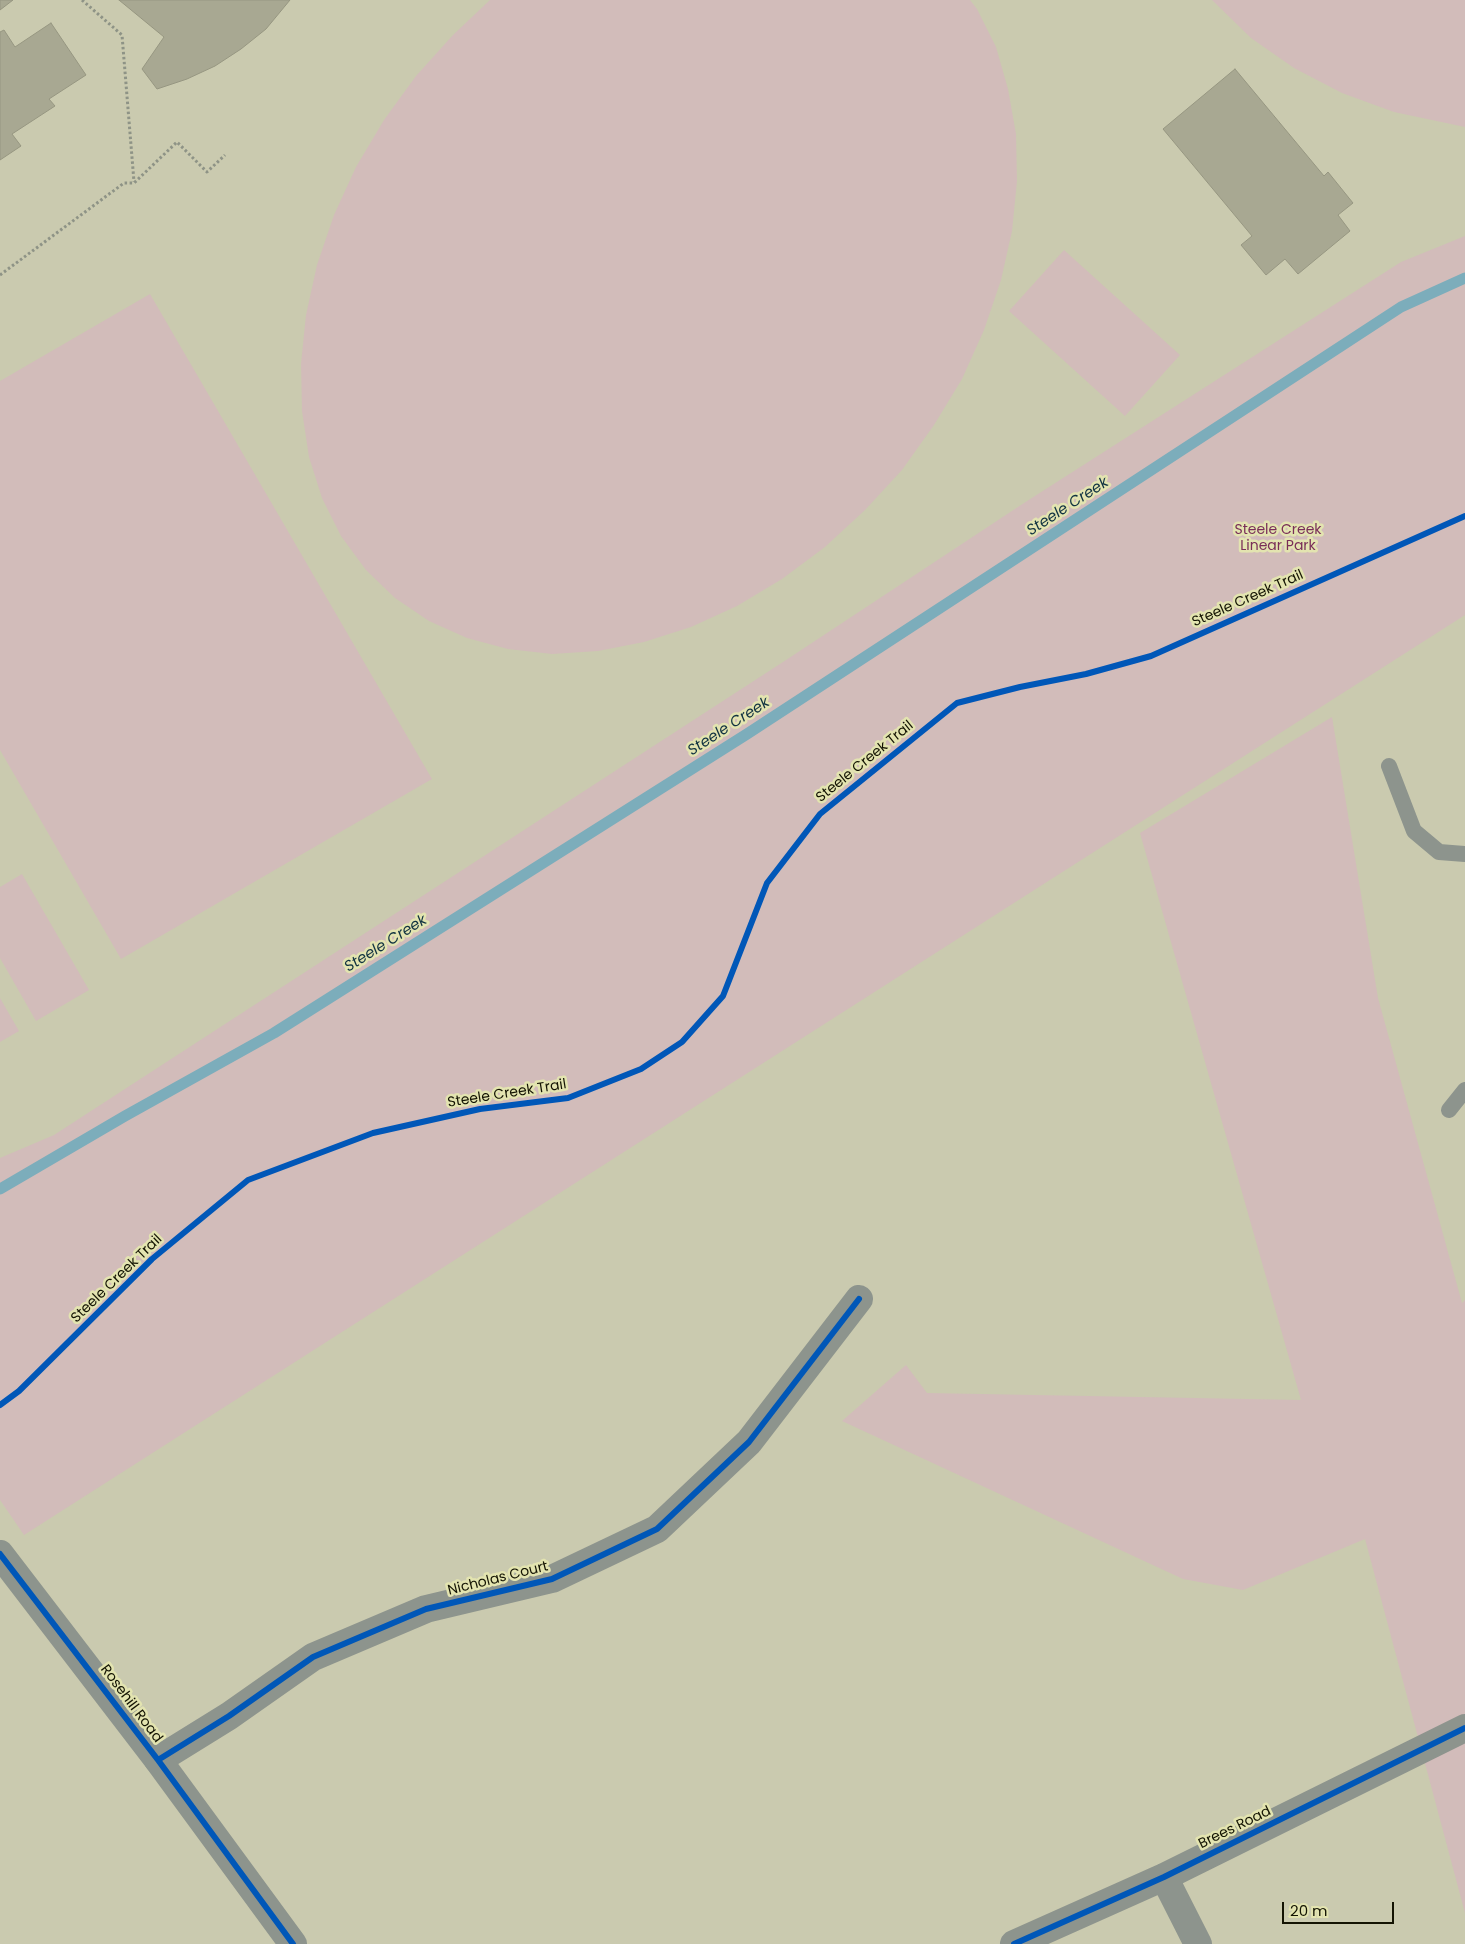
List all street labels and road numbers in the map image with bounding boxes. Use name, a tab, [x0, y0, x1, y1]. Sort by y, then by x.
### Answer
street label: Steele Creek Trail	[1190, 567, 1306, 631]
street label: Steele Creek Trail	[813, 718, 917, 806]
street label: Steele Creek Trail	[446, 1076, 568, 1112]
street label: Steele Creek Trail	[68, 1231, 166, 1327]
street label: Nicholas Court	[446, 1558, 550, 1600]
street label: Rosehill Road	[96, 1662, 166, 1746]
street label: Brees Road	[1196, 1803, 1274, 1853]

